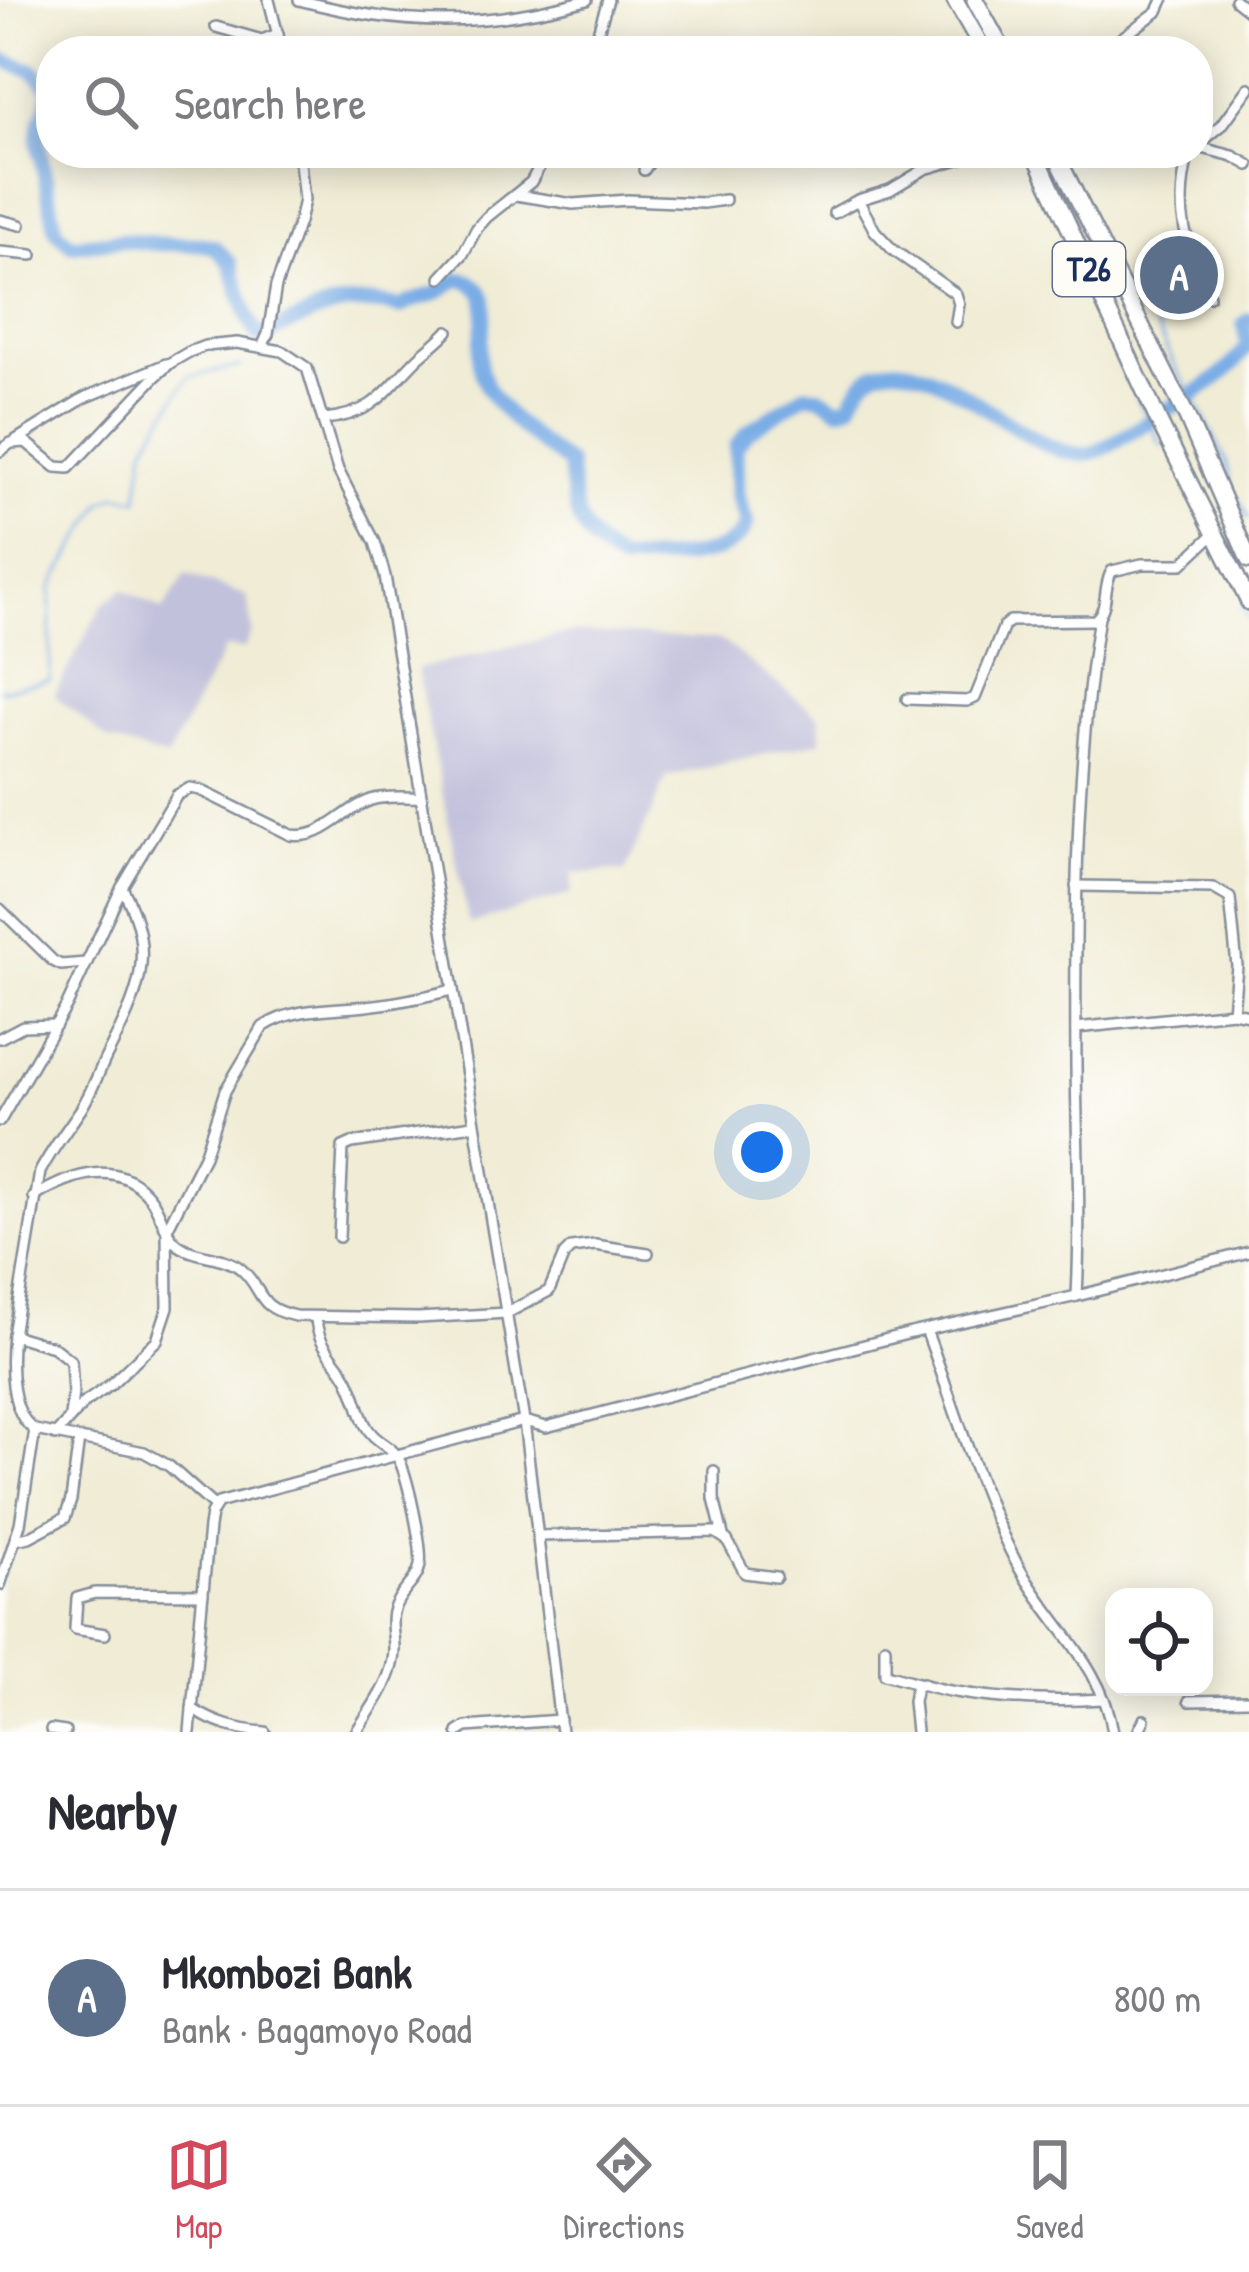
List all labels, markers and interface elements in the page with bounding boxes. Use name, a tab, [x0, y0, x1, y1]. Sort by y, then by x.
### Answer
search box	[36, 36, 1213, 168]
icon: search	[78, 69, 144, 135]
text: Search here	[174, 72, 366, 133]
pin: A	[1140, 230, 1218, 320]
road number: T26	[1053, 242, 1125, 296]
your location	[732, 1122, 792, 1182]
map controls	[1105, 1588, 1213, 1696]
button: locate	[1105, 1588, 1213, 1696]
text: Nearby	[48, 1776, 178, 1845]
text: Mkombozi Bank	[162, 1941, 412, 2002]
text: A	[77, 1971, 97, 2024]
text: 800 m	[1114, 1971, 1201, 2024]
text: Bank · Bagamoyo Road	[162, 2002, 472, 2055]
tab: Map	[166, 2132, 232, 2248]
tab: Directions	[563, 2132, 685, 2248]
tab: Saved	[1016, 2132, 1083, 2248]

